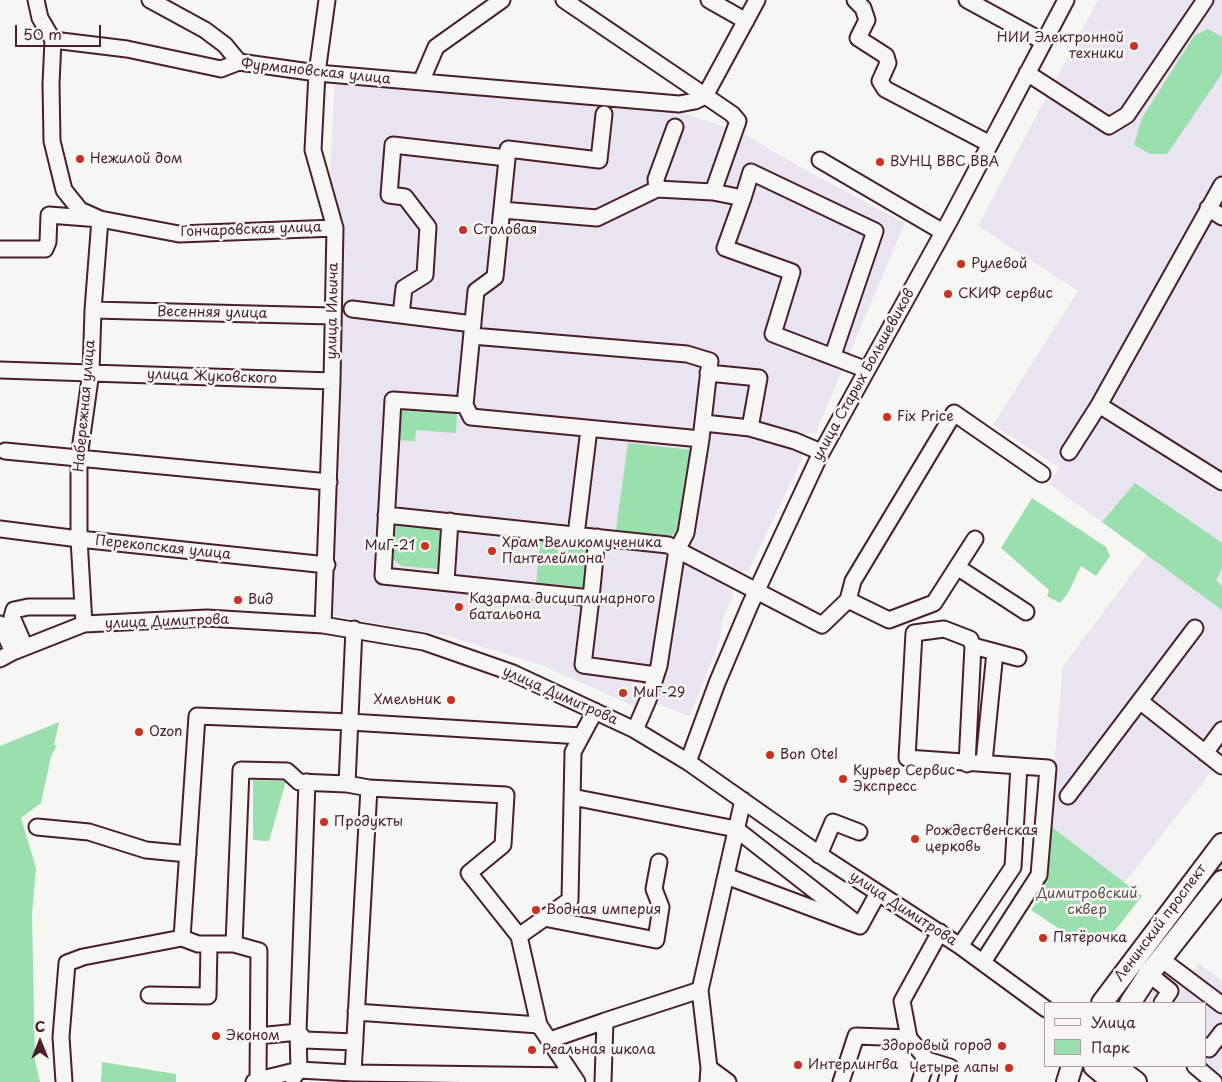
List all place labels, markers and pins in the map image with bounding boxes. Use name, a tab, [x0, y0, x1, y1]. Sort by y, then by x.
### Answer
place label: НИИ Электронной техники	[997, 30, 1124, 62]
marker: НИИ Электронной техники	[1128, 40, 1140, 52]
place label: Нежилой дом	[90, 151, 183, 167]
marker: Нежилой дом	[74, 153, 86, 165]
place label: ВУНЦ ВВС ВВА	[890, 154, 999, 170]
marker: ВУНЦ ВВС ВВА	[874, 156, 886, 168]
place label: Столовая	[473, 222, 537, 238]
marker: Столовая	[457, 224, 469, 236]
place label: Рулевой	[971, 256, 1027, 272]
marker: Рулевой	[955, 258, 967, 270]
place label: СКИФ сервис	[958, 286, 1053, 302]
marker: СКИФ сервис	[942, 288, 954, 300]
place label: Fix Price	[897, 409, 954, 425]
marker: Fix Price	[881, 411, 893, 423]
place label: Храм Великомученика Пантелеймона	[502, 535, 662, 568]
place label: МиГ-21	[365, 538, 415, 554]
marker: МиГ-21	[419, 540, 431, 552]
marker: Храм Великомученика Пантелеймона	[486, 545, 498, 557]
place label: Казарма дисциплинарного батальона	[469, 591, 655, 624]
place label: Вид	[248, 592, 273, 608]
marker: Вид	[232, 594, 244, 606]
marker: Казарма дисциплинарного батальона	[453, 601, 465, 613]
place label: МиГ-29	[633, 685, 685, 701]
marker: МиГ-29	[617, 687, 629, 699]
place label: Хмельник	[374, 692, 441, 708]
marker: Хмельник	[445, 694, 457, 706]
place label: Ozon	[149, 724, 182, 740]
marker: Ozon	[133, 726, 145, 738]
place label: Bon Otel	[780, 747, 838, 763]
marker: Bon Otel	[764, 749, 776, 761]
place label: Курьер Сервис Экспресс	[853, 763, 955, 796]
marker: Курьер Сервис Экспресс	[837, 773, 849, 785]
place label: Продукты	[334, 814, 403, 830]
marker: Продукты	[318, 816, 330, 828]
place label: Рождественская церковь	[925, 823, 1038, 856]
marker: Рождественская церковь	[909, 833, 921, 845]
place label: Водная империя	[546, 902, 661, 918]
marker: Водная империя	[530, 904, 542, 916]
place label: Пятёрочка	[1053, 930, 1127, 946]
marker: Пятёрочка	[1037, 932, 1049, 944]
place label: Эконом	[226, 1028, 280, 1044]
marker: Эконом	[210, 1030, 222, 1042]
place label: Здоровый город	[882, 1038, 992, 1054]
marker: Здоровый город	[996, 1040, 1008, 1052]
place label: Реальная школа	[542, 1042, 655, 1058]
marker: Реальная школа	[526, 1044, 538, 1056]
place label: Интерлингва	[808, 1057, 898, 1073]
marker: Интерлингва	[792, 1059, 804, 1071]
place label: Четыре лапы	[909, 1060, 999, 1076]
marker: Четыре лапы	[1003, 1062, 1015, 1074]

